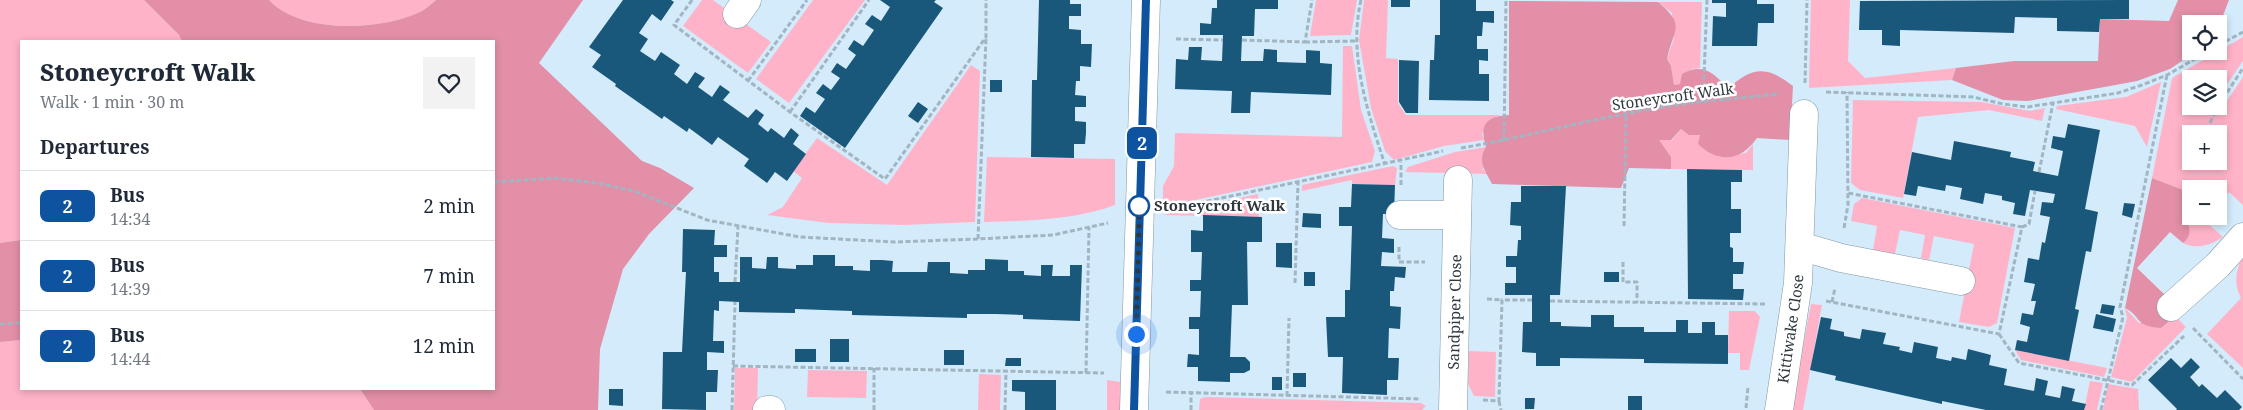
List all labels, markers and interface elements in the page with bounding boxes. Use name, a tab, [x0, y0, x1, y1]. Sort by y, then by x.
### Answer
map controls	[2182, 15, 2227, 225]
button: locate	[2182, 15, 2227, 60]
text: Stoneycroft Walk	[40, 55, 255, 88]
button: heart	[423, 57, 475, 109]
button: layers	[2182, 70, 2227, 115]
street label: Stoneycroft Walk	[1611, 78, 1735, 114]
text: Walk · 1 min · 30 m	[40, 91, 184, 113]
button: +	[2182, 125, 2227, 170]
line badge: 2	[1126, 127, 1158, 159]
text: 2	[1137, 131, 1147, 155]
text: Departures	[40, 134, 149, 160]
button: −	[2182, 180, 2227, 225]
text: Bus	[110, 182, 145, 208]
text: 2 min	[423, 193, 475, 219]
text: 2	[62, 194, 73, 218]
marker: Stoneycroft Walk	[1128, 195, 1150, 217]
place label: Stoneycroft Walk	[1154, 195, 1286, 215]
text: 14:34	[110, 208, 150, 230]
text: Bus	[110, 252, 145, 278]
street label: Sandpiper Close	[1443, 254, 1465, 370]
text: 7 min	[423, 263, 475, 289]
text: 2	[62, 264, 73, 288]
street label: Kittiwake Close	[1772, 274, 1807, 385]
text: 14:39	[110, 278, 150, 300]
text: Bus	[110, 322, 145, 348]
your location	[1124, 322, 1149, 347]
text: 12 min	[413, 333, 475, 359]
text: 2	[62, 334, 73, 358]
text: 14:44	[110, 348, 150, 370]

